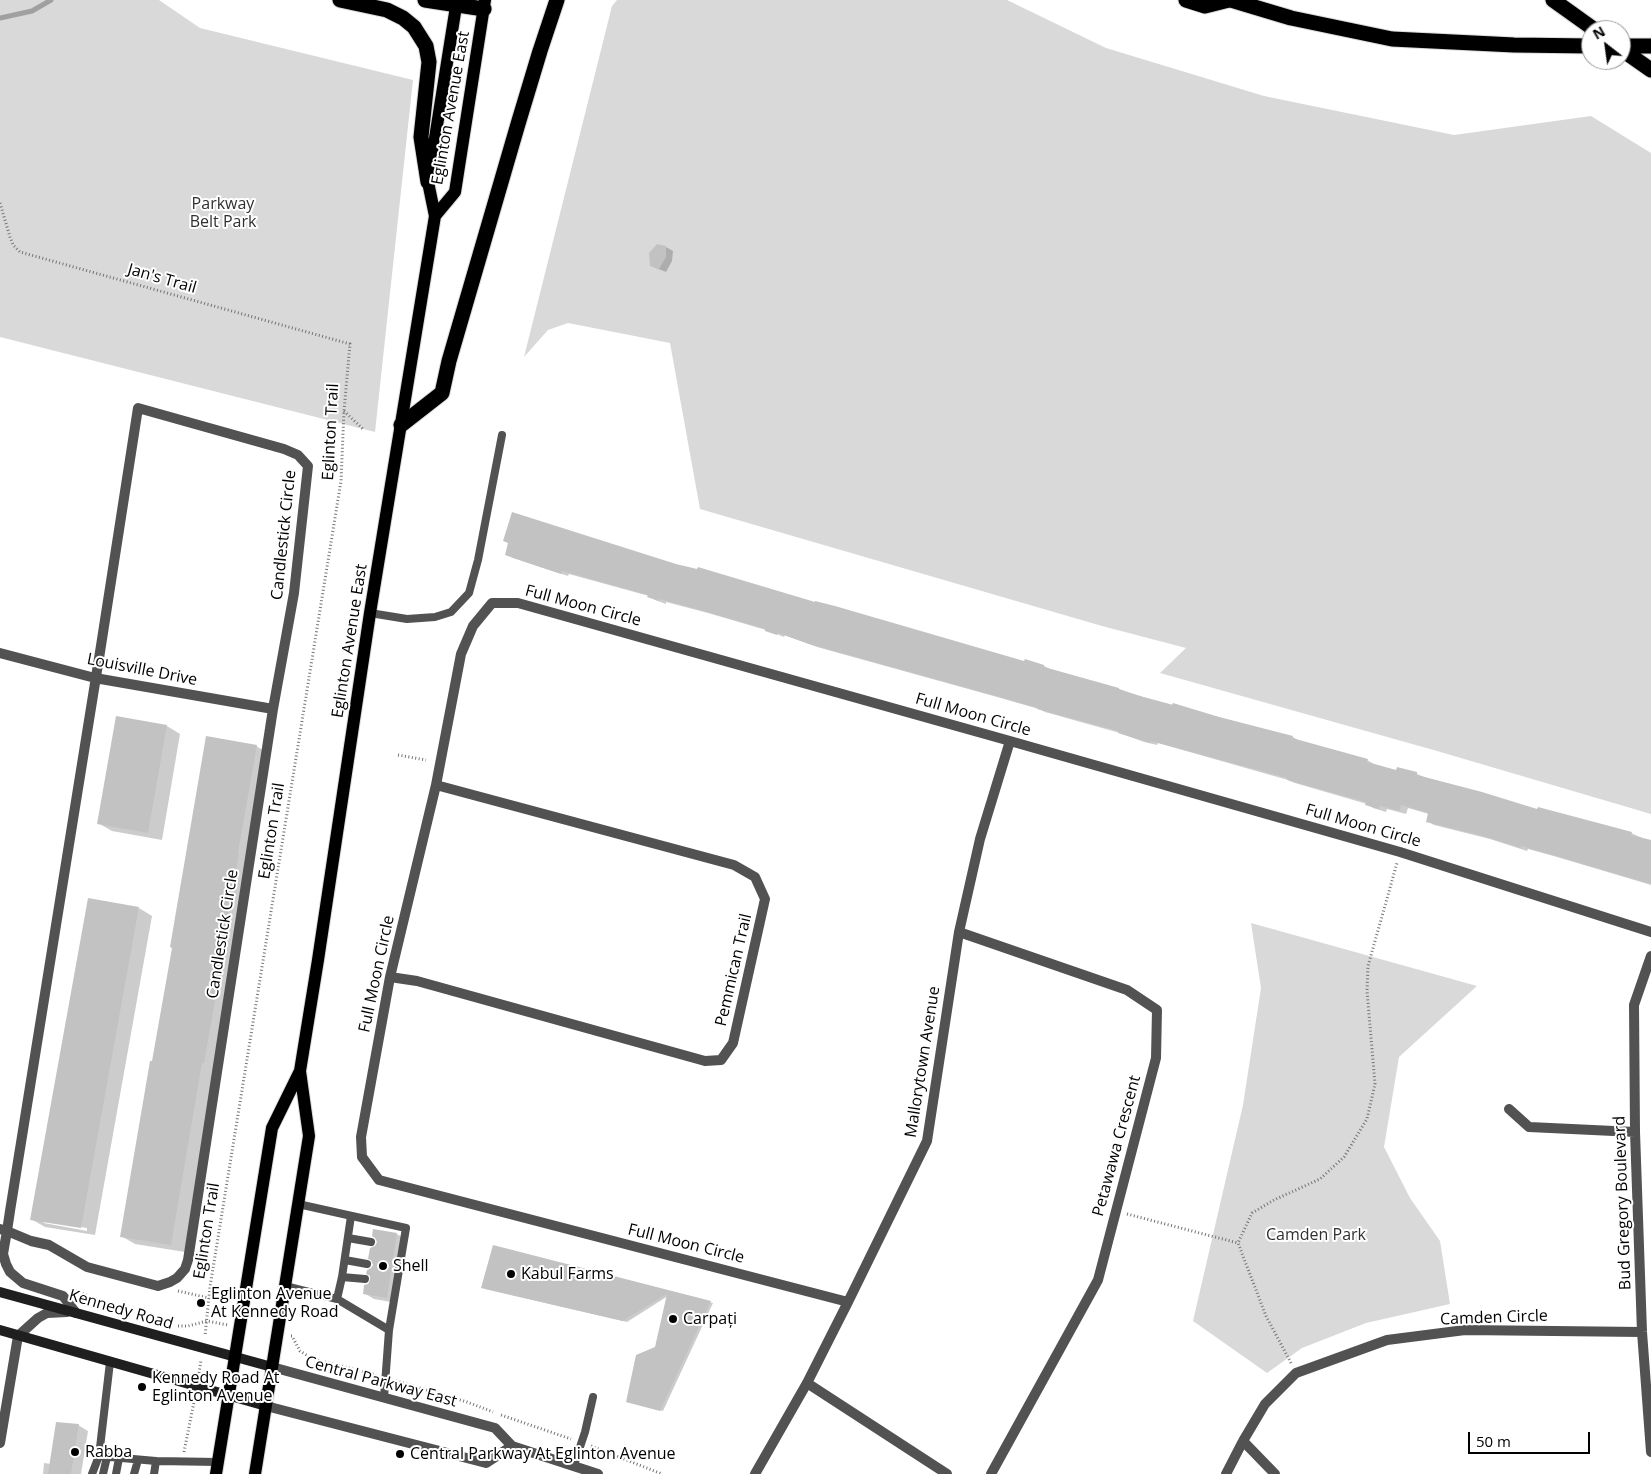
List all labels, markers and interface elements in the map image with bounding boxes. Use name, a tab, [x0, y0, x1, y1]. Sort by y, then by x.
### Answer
north arrow	[1581, 20, 1631, 70]
text: N	[1589, 21, 1608, 44]
street label: Eglinton Avenue East	[428, 30, 474, 186]
park label: Parkway Belt Park	[190, 194, 256, 232]
street label: Jan's Trail	[125, 260, 199, 298]
street label: Eglinton Trail	[319, 383, 343, 481]
street label: Candlestick Circle	[268, 469, 300, 601]
street label: Eglinton Avenue East	[328, 563, 372, 719]
street label: Full Moon Circle	[523, 581, 643, 631]
street label: Louisville Drive	[85, 650, 199, 690]
street label: Full Moon Circle	[913, 689, 1033, 741]
street label: Eglinton Trail	[255, 782, 289, 880]
street label: Full Moon Circle	[1303, 800, 1423, 852]
street label: Candlestick Circle	[203, 868, 243, 1000]
street label: Pemmican Trail	[712, 912, 756, 1028]
street label: Full Moon Circle	[355, 914, 399, 1034]
street label: Mallorytown Avenue	[902, 985, 944, 1139]
street label: Petawawa Crescent	[1089, 1073, 1145, 1219]
street label: Bud Gregory Boulevard	[1610, 1116, 1636, 1290]
street label: Eglinton Trail	[190, 1182, 224, 1280]
street label: Full Moon Circle	[626, 1220, 746, 1268]
park label: Camden Park	[1266, 1225, 1366, 1245]
place label: Shell	[393, 1256, 429, 1276]
marker: Shell	[377, 1260, 389, 1272]
place label: Kabul Farms	[521, 1264, 614, 1284]
marker: Kabul Farms	[505, 1268, 517, 1280]
place label: Eglinton Avenue At Kennedy Road	[211, 1284, 339, 1322]
street label: Kennedy Road	[67, 1286, 175, 1334]
marker: Eglinton Avenue At Kennedy Road	[195, 1297, 207, 1309]
street label: Camden Circle	[1440, 1307, 1548, 1329]
place label: Carpați	[683, 1309, 737, 1329]
marker: Carpați	[667, 1313, 679, 1325]
street label: Central Parkway East	[303, 1353, 459, 1411]
place label: Kennedy Road At Eglinton Avenue	[152, 1368, 280, 1406]
marker: Kennedy Road At Eglinton Avenue	[136, 1381, 148, 1393]
scale bar	[1471, 1422, 1594, 1454]
text: 50 m	[1476, 1431, 1511, 1451]
place label: Rabba	[85, 1442, 132, 1462]
place label: Central Parkway At Eglinton Avenue	[410, 1444, 676, 1464]
marker: Rabba	[69, 1446, 81, 1458]
marker: Central Parkway At Eglinton Avenue	[394, 1448, 406, 1460]

